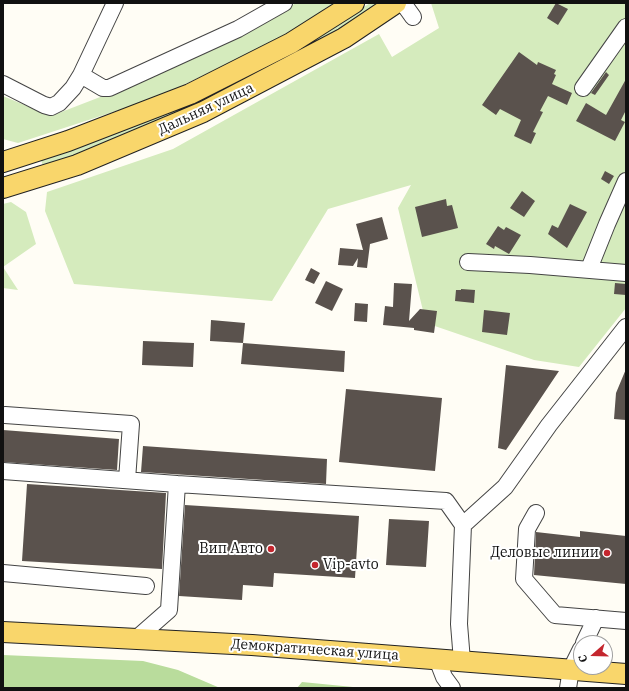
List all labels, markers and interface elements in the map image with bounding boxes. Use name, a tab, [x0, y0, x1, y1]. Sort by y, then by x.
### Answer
street label: Дальняя улица	[156, 79, 256, 139]
place label: Вип Авто	[199, 541, 263, 557]
marker: Вип Авто	[266, 544, 276, 554]
place label: Деловые линии	[490, 545, 599, 561]
marker: Деловые линии	[602, 548, 612, 558]
place label: Vip-avto	[323, 557, 379, 573]
marker: Vip-avto	[310, 560, 320, 570]
north arrow	[573, 635, 613, 675]
street label: Демократическая улица	[230, 636, 400, 664]
text: С	[575, 653, 590, 665]

